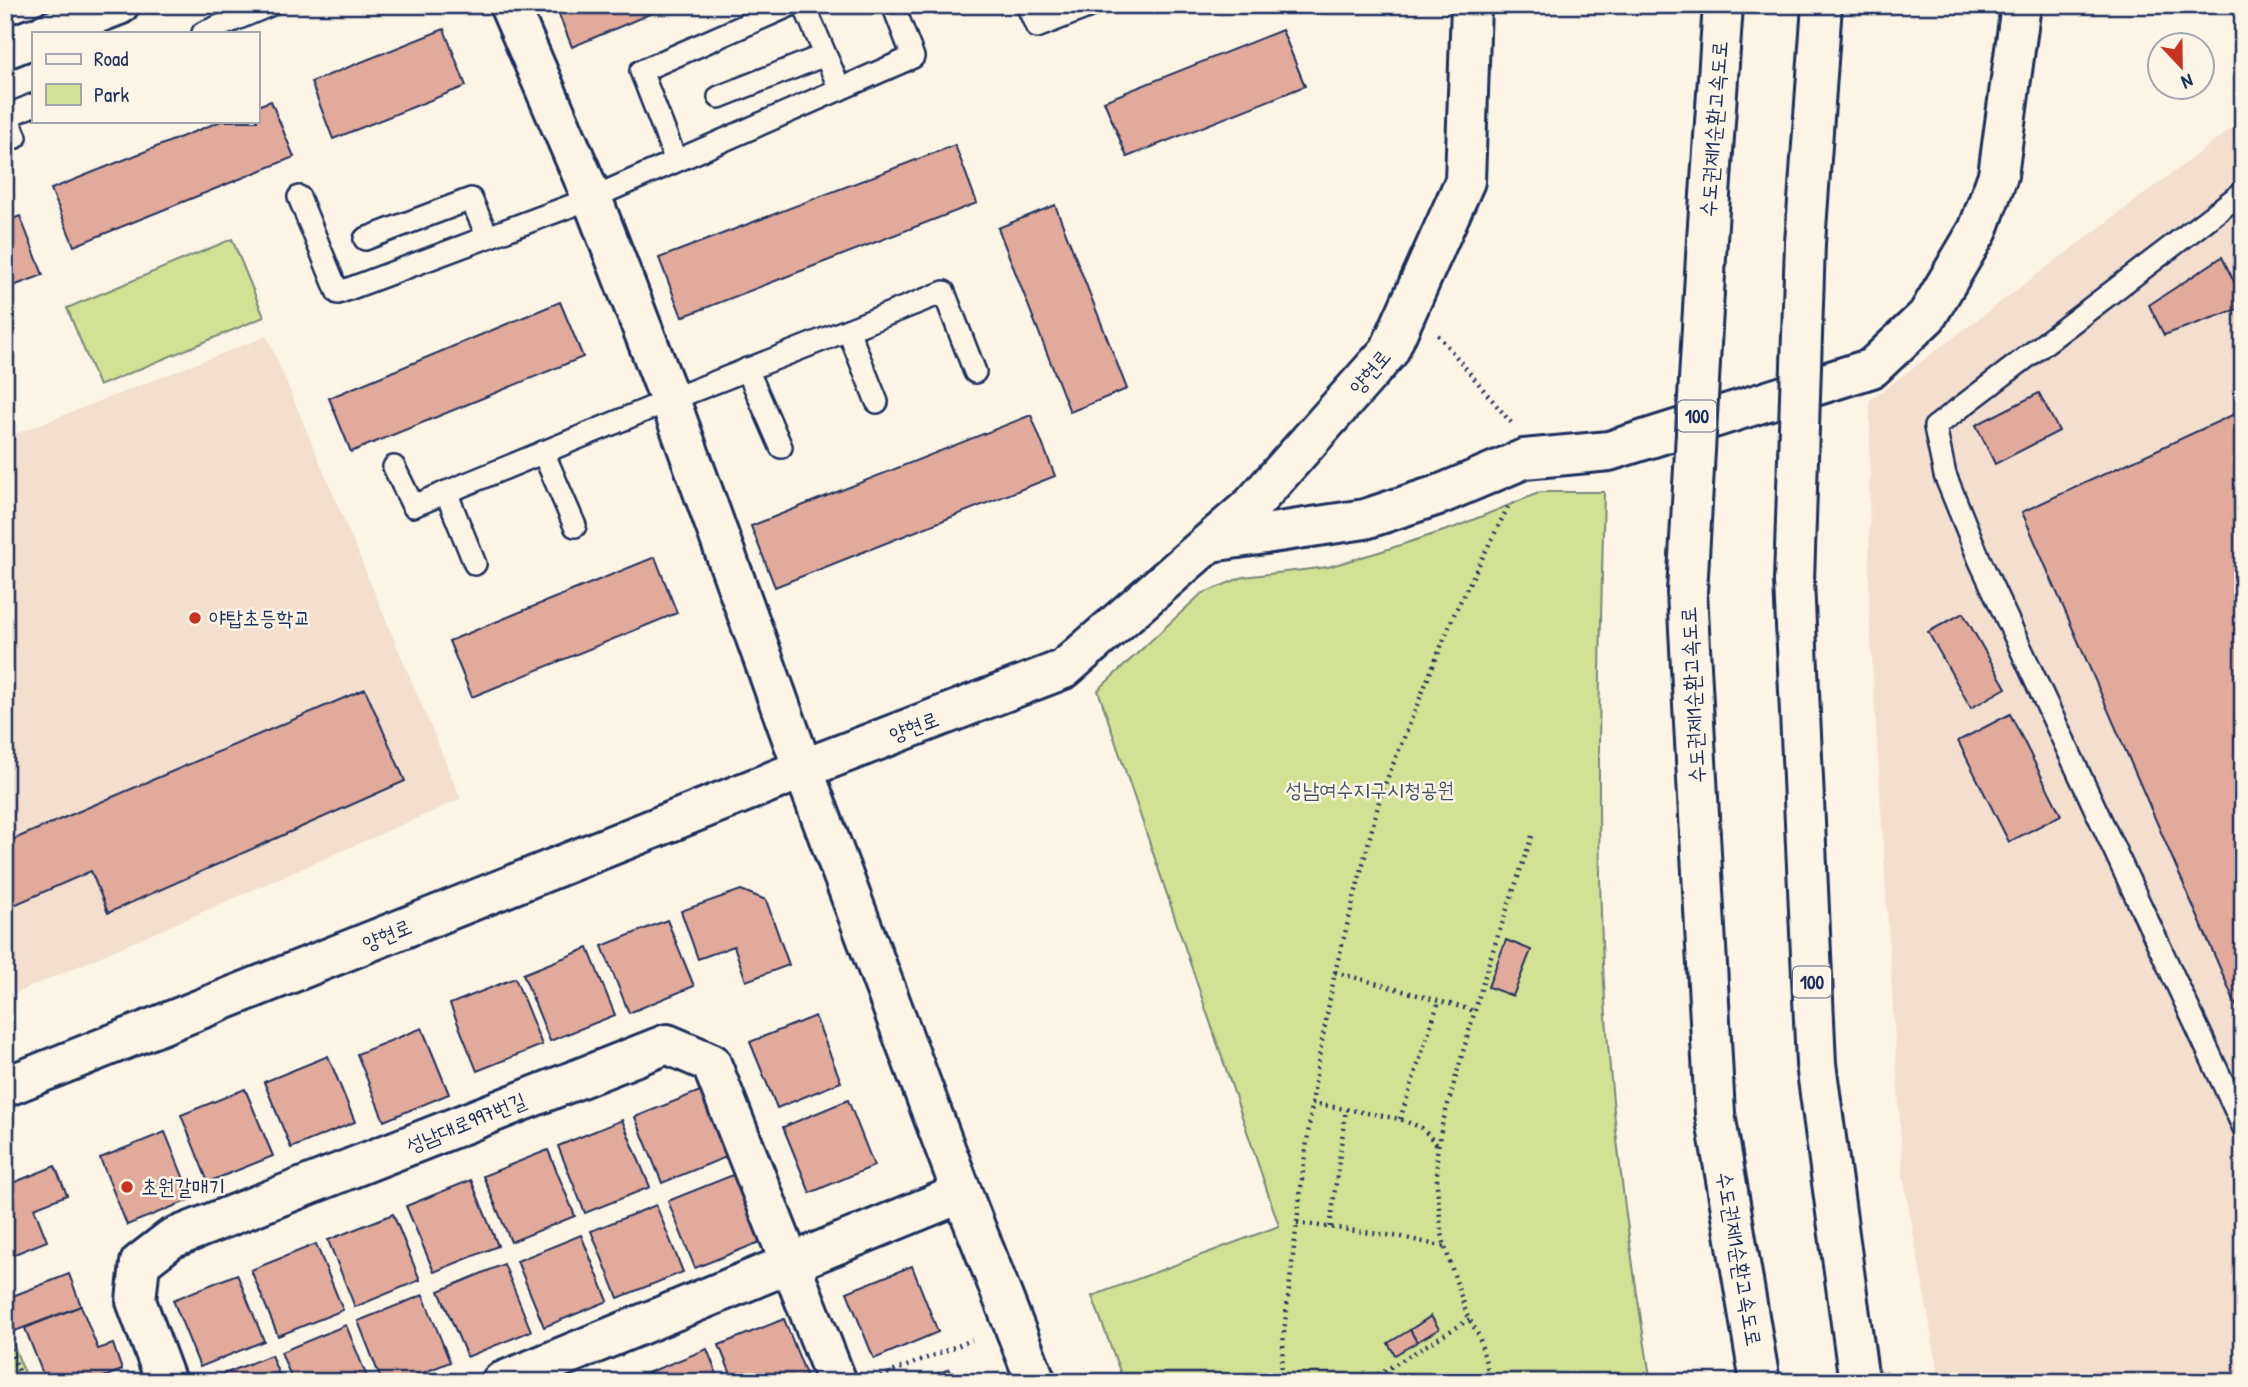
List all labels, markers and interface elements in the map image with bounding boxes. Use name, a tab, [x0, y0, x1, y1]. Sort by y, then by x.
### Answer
legend	[32, 32, 259, 122]
north arrow	[2146, 32, 2216, 102]
street label: 수도권제1순환고속도로	[1693, 40, 1734, 218]
text: Road	[94, 44, 128, 73]
text: N	[2178, 68, 2197, 96]
text: Park	[94, 80, 129, 109]
street label: 양현로	[1342, 343, 1397, 400]
road number: 100	[1678, 400, 1716, 432]
place label: 야탑초등학교	[209, 603, 310, 632]
street label: 수도권제1순환고속도로	[1673, 606, 1712, 784]
marker: 야탑초등학교	[187, 610, 203, 626]
street label: 양현로	[885, 704, 943, 749]
park label: 성남여수지구시청공원	[1286, 775, 1454, 804]
street label: 양현로	[358, 912, 416, 957]
road number: 100	[1793, 966, 1831, 998]
street label: 성남대로997번길	[401, 1085, 530, 1160]
street label: 수도권제1순환고속도로	[1710, 1169, 1769, 1348]
place label: 초원갈매기	[141, 1172, 226, 1201]
marker: 초원갈매기	[119, 1179, 135, 1195]

